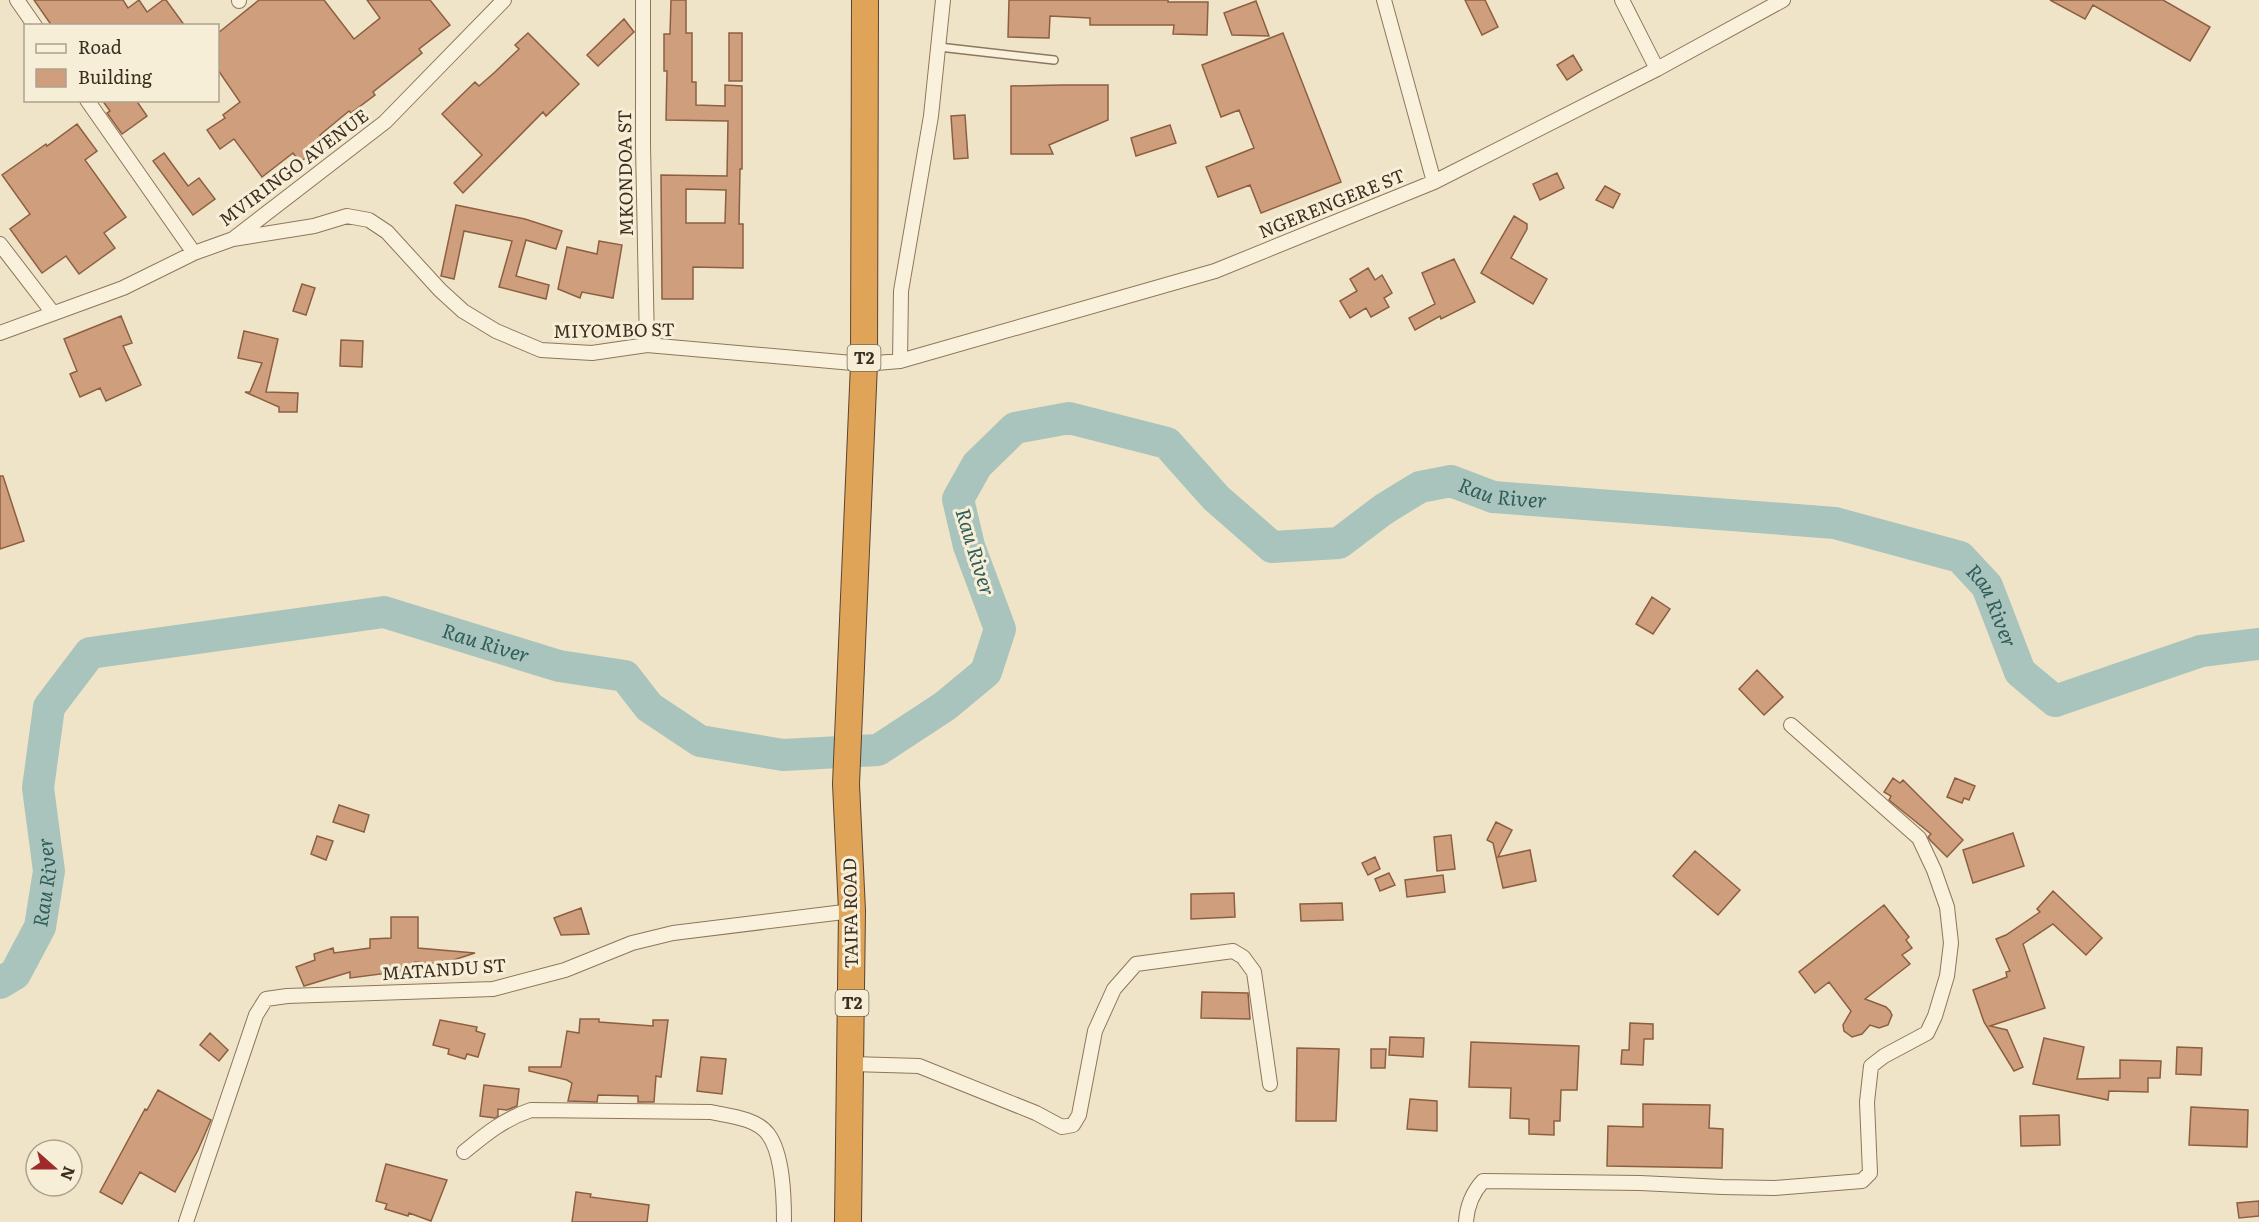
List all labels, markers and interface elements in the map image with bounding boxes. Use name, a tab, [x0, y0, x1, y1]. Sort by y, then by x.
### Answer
legend	[24, 24, 219, 102]
text: Road	[78, 33, 122, 60]
text: Building	[78, 63, 153, 90]
street label: MVIRINGO AVENUE	[213, 101, 374, 232]
street label: MKONDOA ST	[610, 109, 639, 237]
street label: NGERENGERE ST	[1254, 161, 1409, 244]
street label: MIYOMBO ST	[553, 315, 675, 344]
road number: T2	[848, 345, 880, 371]
water label: Rau River	[1455, 468, 1548, 514]
water label: Rau River	[949, 504, 1004, 599]
water label: Rau River	[1960, 556, 2026, 651]
water label: Rau River	[439, 614, 534, 669]
water label: Rau River	[23, 836, 62, 929]
street label: TAIFA ROAD	[835, 858, 864, 969]
street label: MATANDU ST	[381, 951, 507, 986]
road number: T2	[836, 990, 868, 1016]
north arrow	[24, 1138, 84, 1198]
text: N	[55, 1163, 83, 1184]

